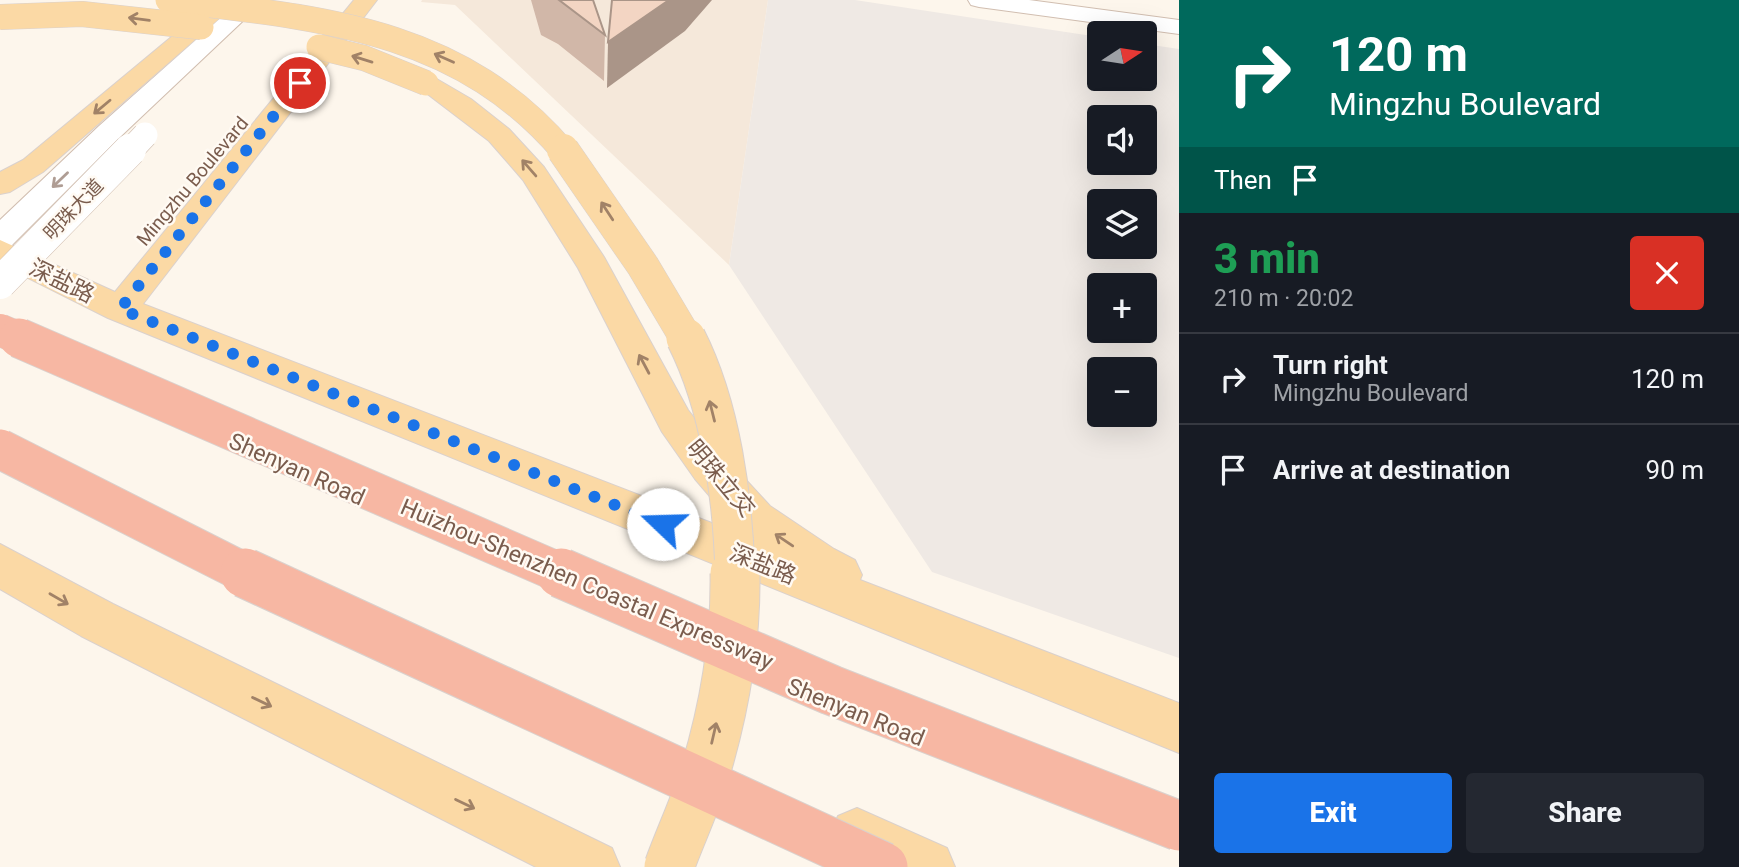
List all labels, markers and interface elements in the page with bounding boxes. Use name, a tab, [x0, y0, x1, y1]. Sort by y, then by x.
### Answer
one-way arrow	[128, 12, 151, 25]
north arrow	[1087, 21, 1157, 91]
map controls	[1087, 21, 1157, 427]
text: 120 m	[1329, 26, 1468, 83]
icon: right	[1214, 28, 1305, 119]
one-way arrow	[352, 51, 374, 64]
one-way arrow	[434, 51, 455, 64]
pin	[270, 53, 330, 113]
icon: arrive	[281, 64, 319, 102]
text: Mingzhu Boulevard	[1329, 85, 1601, 123]
one-way arrow	[94, 99, 112, 115]
button: sound	[1087, 105, 1157, 175]
street label: Mingzhu Boulevard	[132, 112, 253, 251]
one-way arrow	[521, 160, 537, 178]
icon: arrive	[1286, 161, 1324, 199]
text: Then	[1214, 165, 1272, 195]
one-way arrow	[52, 171, 69, 188]
street label: 明珠大道	[39, 174, 108, 245]
button: layers	[1087, 189, 1157, 259]
one-way arrow	[600, 202, 614, 221]
text: 3 min	[1214, 234, 1320, 283]
button: close	[1630, 236, 1704, 310]
street label: 深盐路	[25, 254, 99, 309]
button: +	[1087, 273, 1157, 343]
text: 210 m · 20:02	[1214, 285, 1353, 312]
text: Turn right	[1273, 350, 1388, 380]
one-way arrow	[637, 354, 651, 375]
button: −	[1087, 357, 1157, 427]
icon: right	[1214, 360, 1252, 398]
text: 120 m	[1631, 364, 1704, 394]
text: Mingzhu Boulevard	[1273, 380, 1469, 407]
one-way arrow	[705, 400, 718, 423]
street label: Shenyan Road	[225, 428, 369, 511]
street label: 明珠立交	[681, 434, 761, 522]
icon: arrive	[1214, 451, 1252, 489]
text: Arrive at destination	[1273, 455, 1510, 485]
text: 90 m	[1646, 455, 1704, 485]
position arrow	[626, 487, 700, 561]
street label: Huizhou-Shenzhen Coastal Expressway	[396, 493, 777, 675]
one-way arrow	[775, 533, 794, 547]
street label: 深盐路	[726, 539, 800, 590]
one-way arrow	[49, 592, 69, 606]
street label: Shenyan Road	[783, 673, 928, 752]
one-way arrow	[251, 696, 272, 710]
one-way arrow	[708, 722, 721, 745]
button: Exit	[1214, 773, 1452, 853]
button: Share	[1466, 773, 1704, 853]
one-way arrow	[454, 797, 475, 811]

